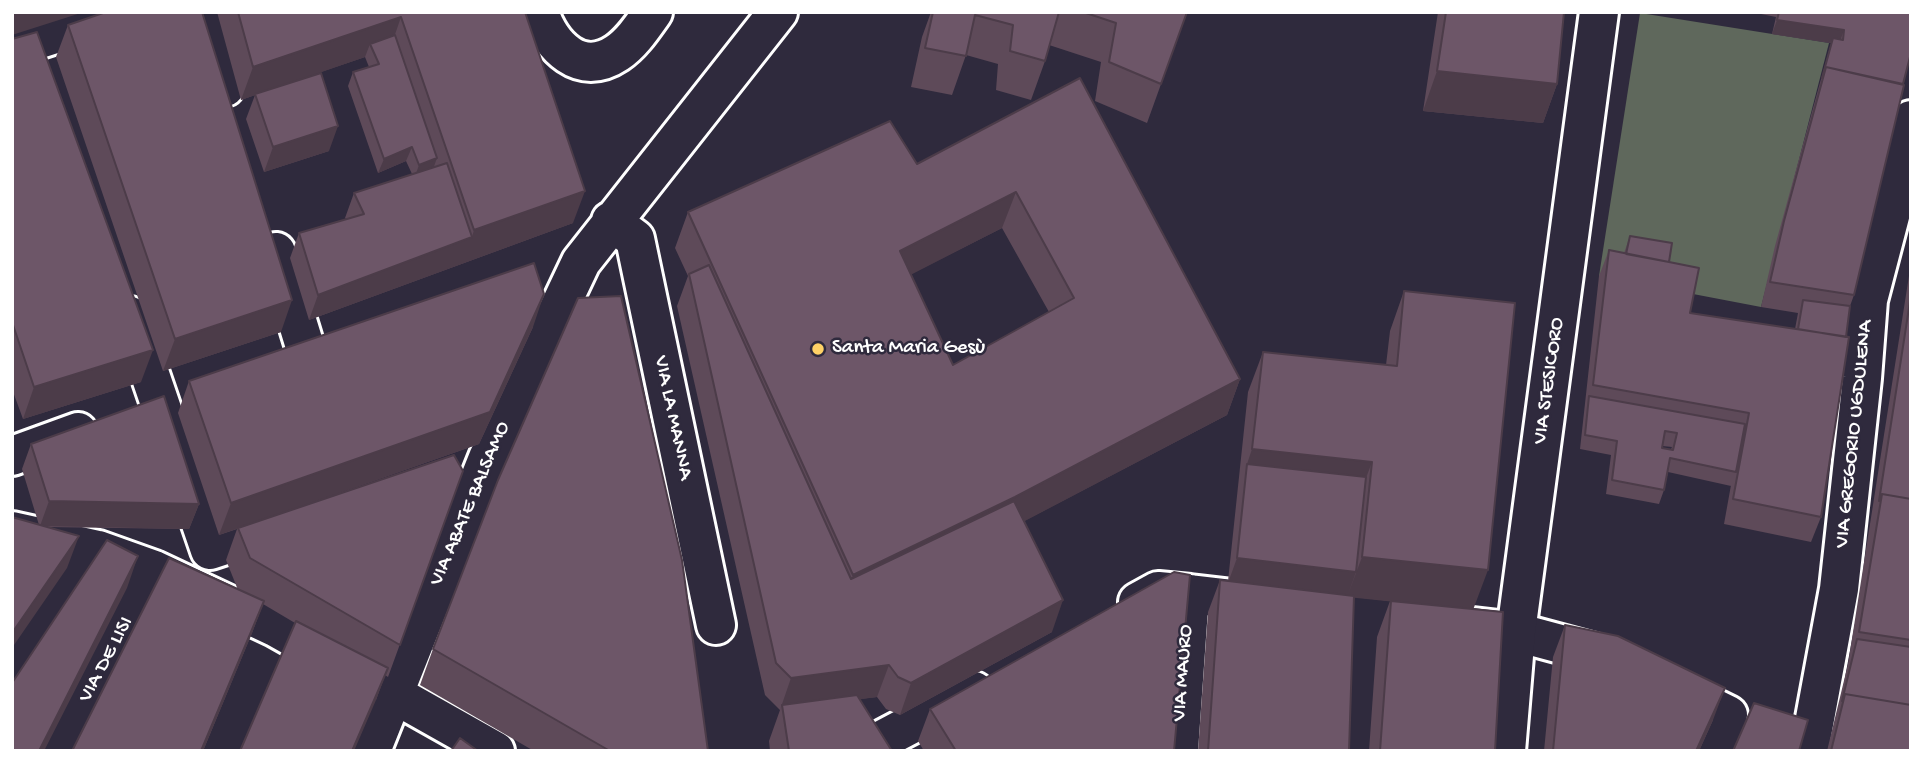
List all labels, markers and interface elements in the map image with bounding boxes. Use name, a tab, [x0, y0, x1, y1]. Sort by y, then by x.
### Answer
street label: VIA STESICORO	[1529, 316, 1571, 446]
street label: VIA GREGORIO UGDULENA	[1830, 319, 1880, 549]
place label: Santa Maria Gesù	[832, 336, 985, 362]
marker: Santa Maria Gesù	[810, 341, 826, 357]
street label: VIA LA MANNA	[647, 354, 697, 482]
street label: VIA ABATE BALSAMO	[425, 418, 517, 590]
street label: VIA DE LISI	[74, 613, 140, 707]
street label: VIA MAURO	[1168, 624, 1200, 722]

